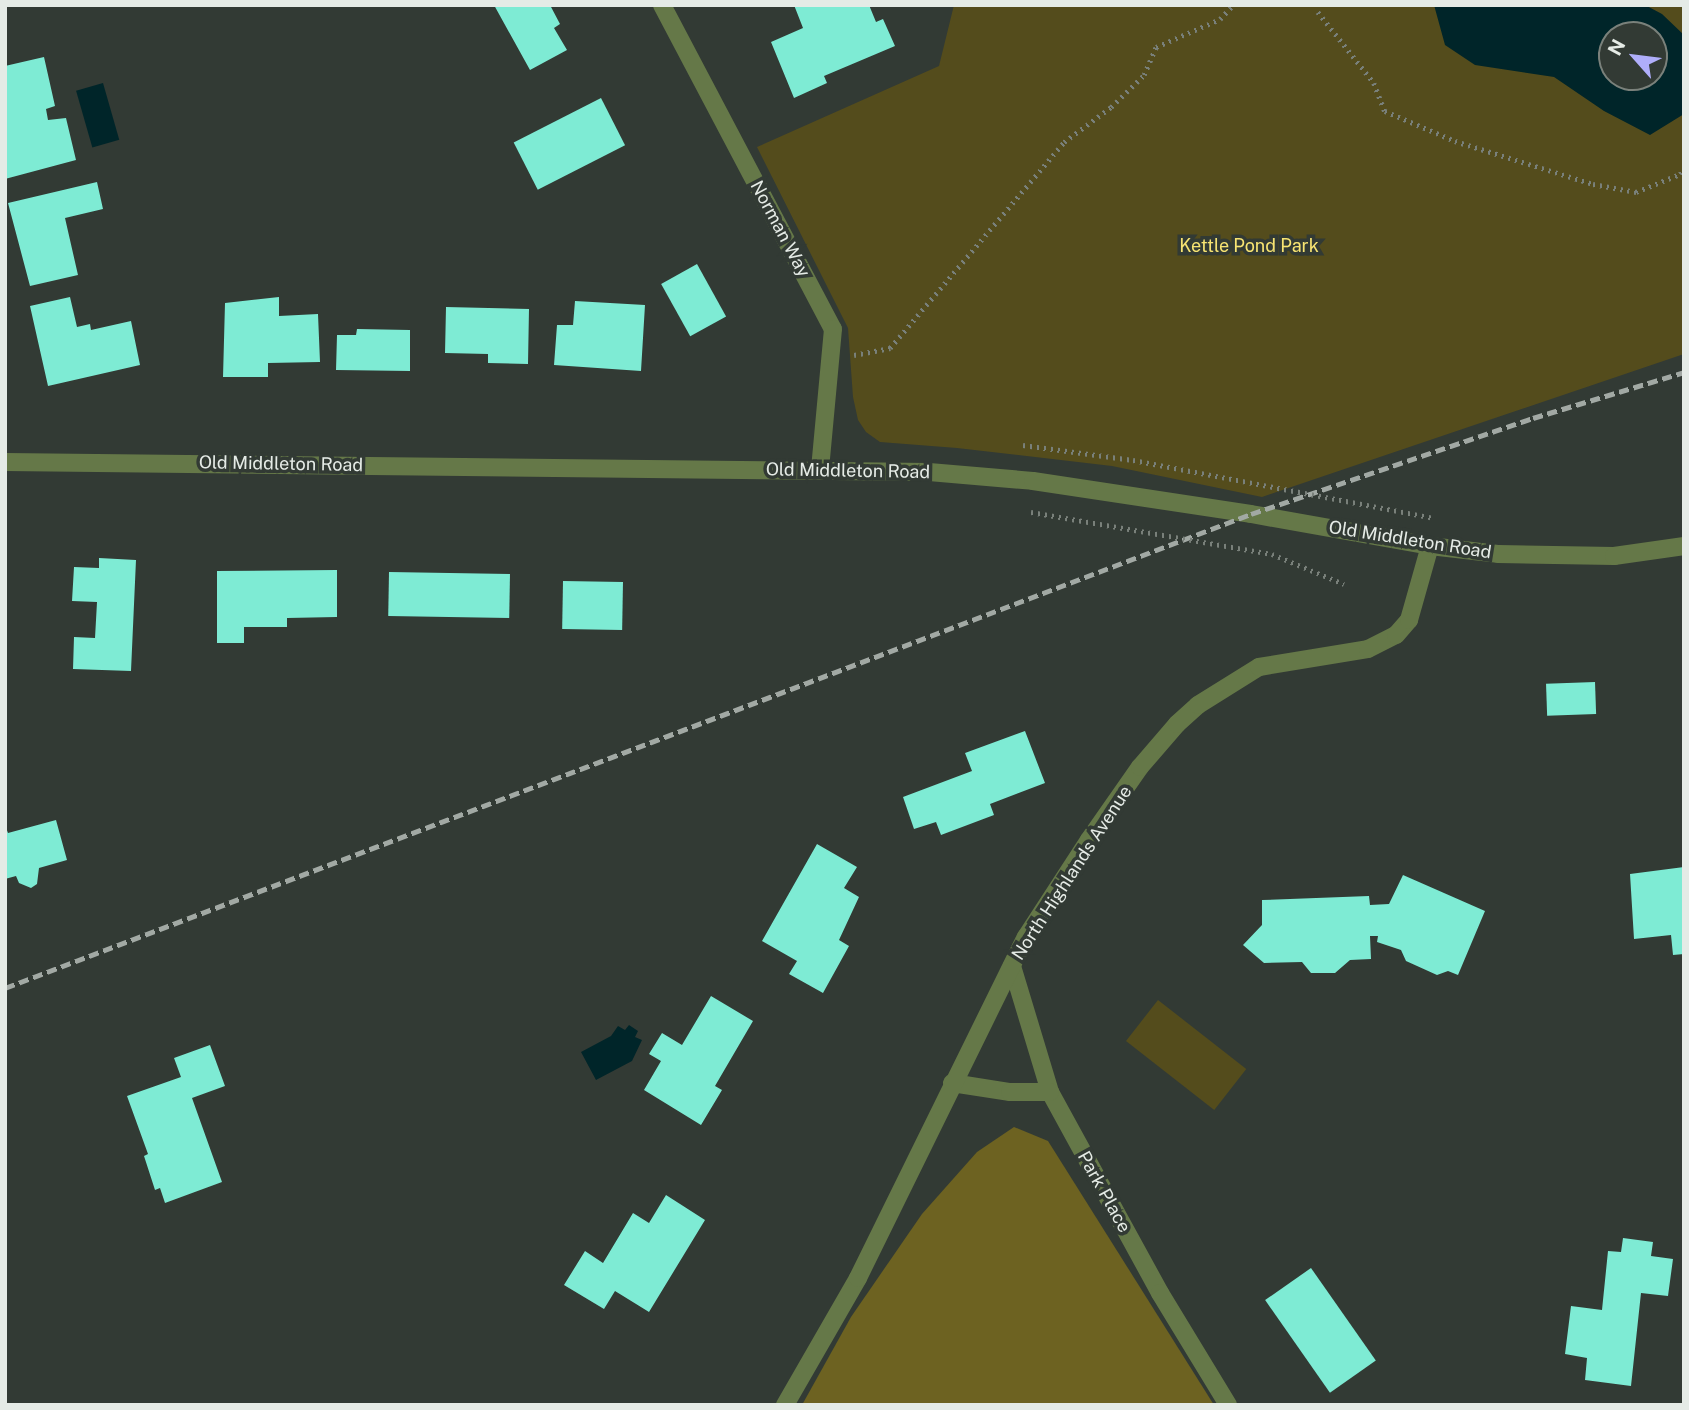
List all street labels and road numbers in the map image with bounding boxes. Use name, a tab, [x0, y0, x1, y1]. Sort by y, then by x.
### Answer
street label: Norman Way	[745, 177, 815, 281]
street label: Old Middleton Road	[199, 452, 363, 476]
street label: Old Middleton Road	[766, 459, 930, 483]
street label: Old Middleton Road	[1327, 516, 1493, 564]
street label: North Highlands Avenue	[1007, 782, 1137, 964]
street label: Park Place	[1073, 1148, 1135, 1236]

